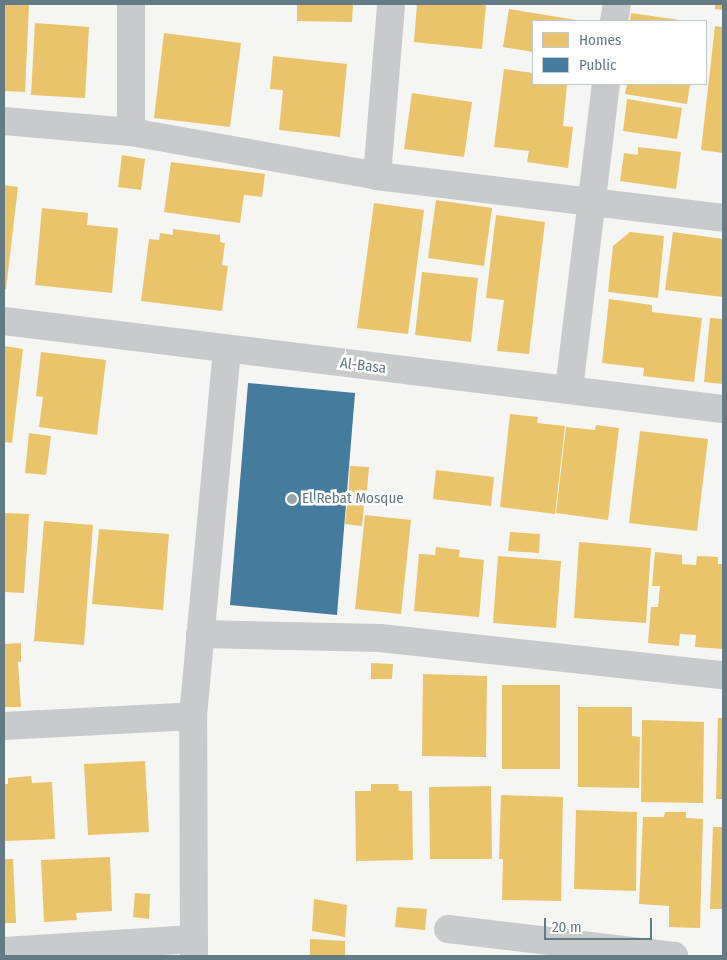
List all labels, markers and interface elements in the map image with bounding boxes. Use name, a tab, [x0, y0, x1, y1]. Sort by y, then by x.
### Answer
legend	[532, 20, 707, 85]
text: Homes	[579, 31, 621, 49]
text: Public	[579, 56, 616, 74]
street label: Al-Basa	[339, 354, 387, 378]
place label: El Rebat Mosque	[302, 490, 404, 508]
marker: El Rebat Mosque	[286, 493, 298, 505]
scale bar	[547, 908, 654, 940]
text: 20 m	[552, 918, 582, 936]

